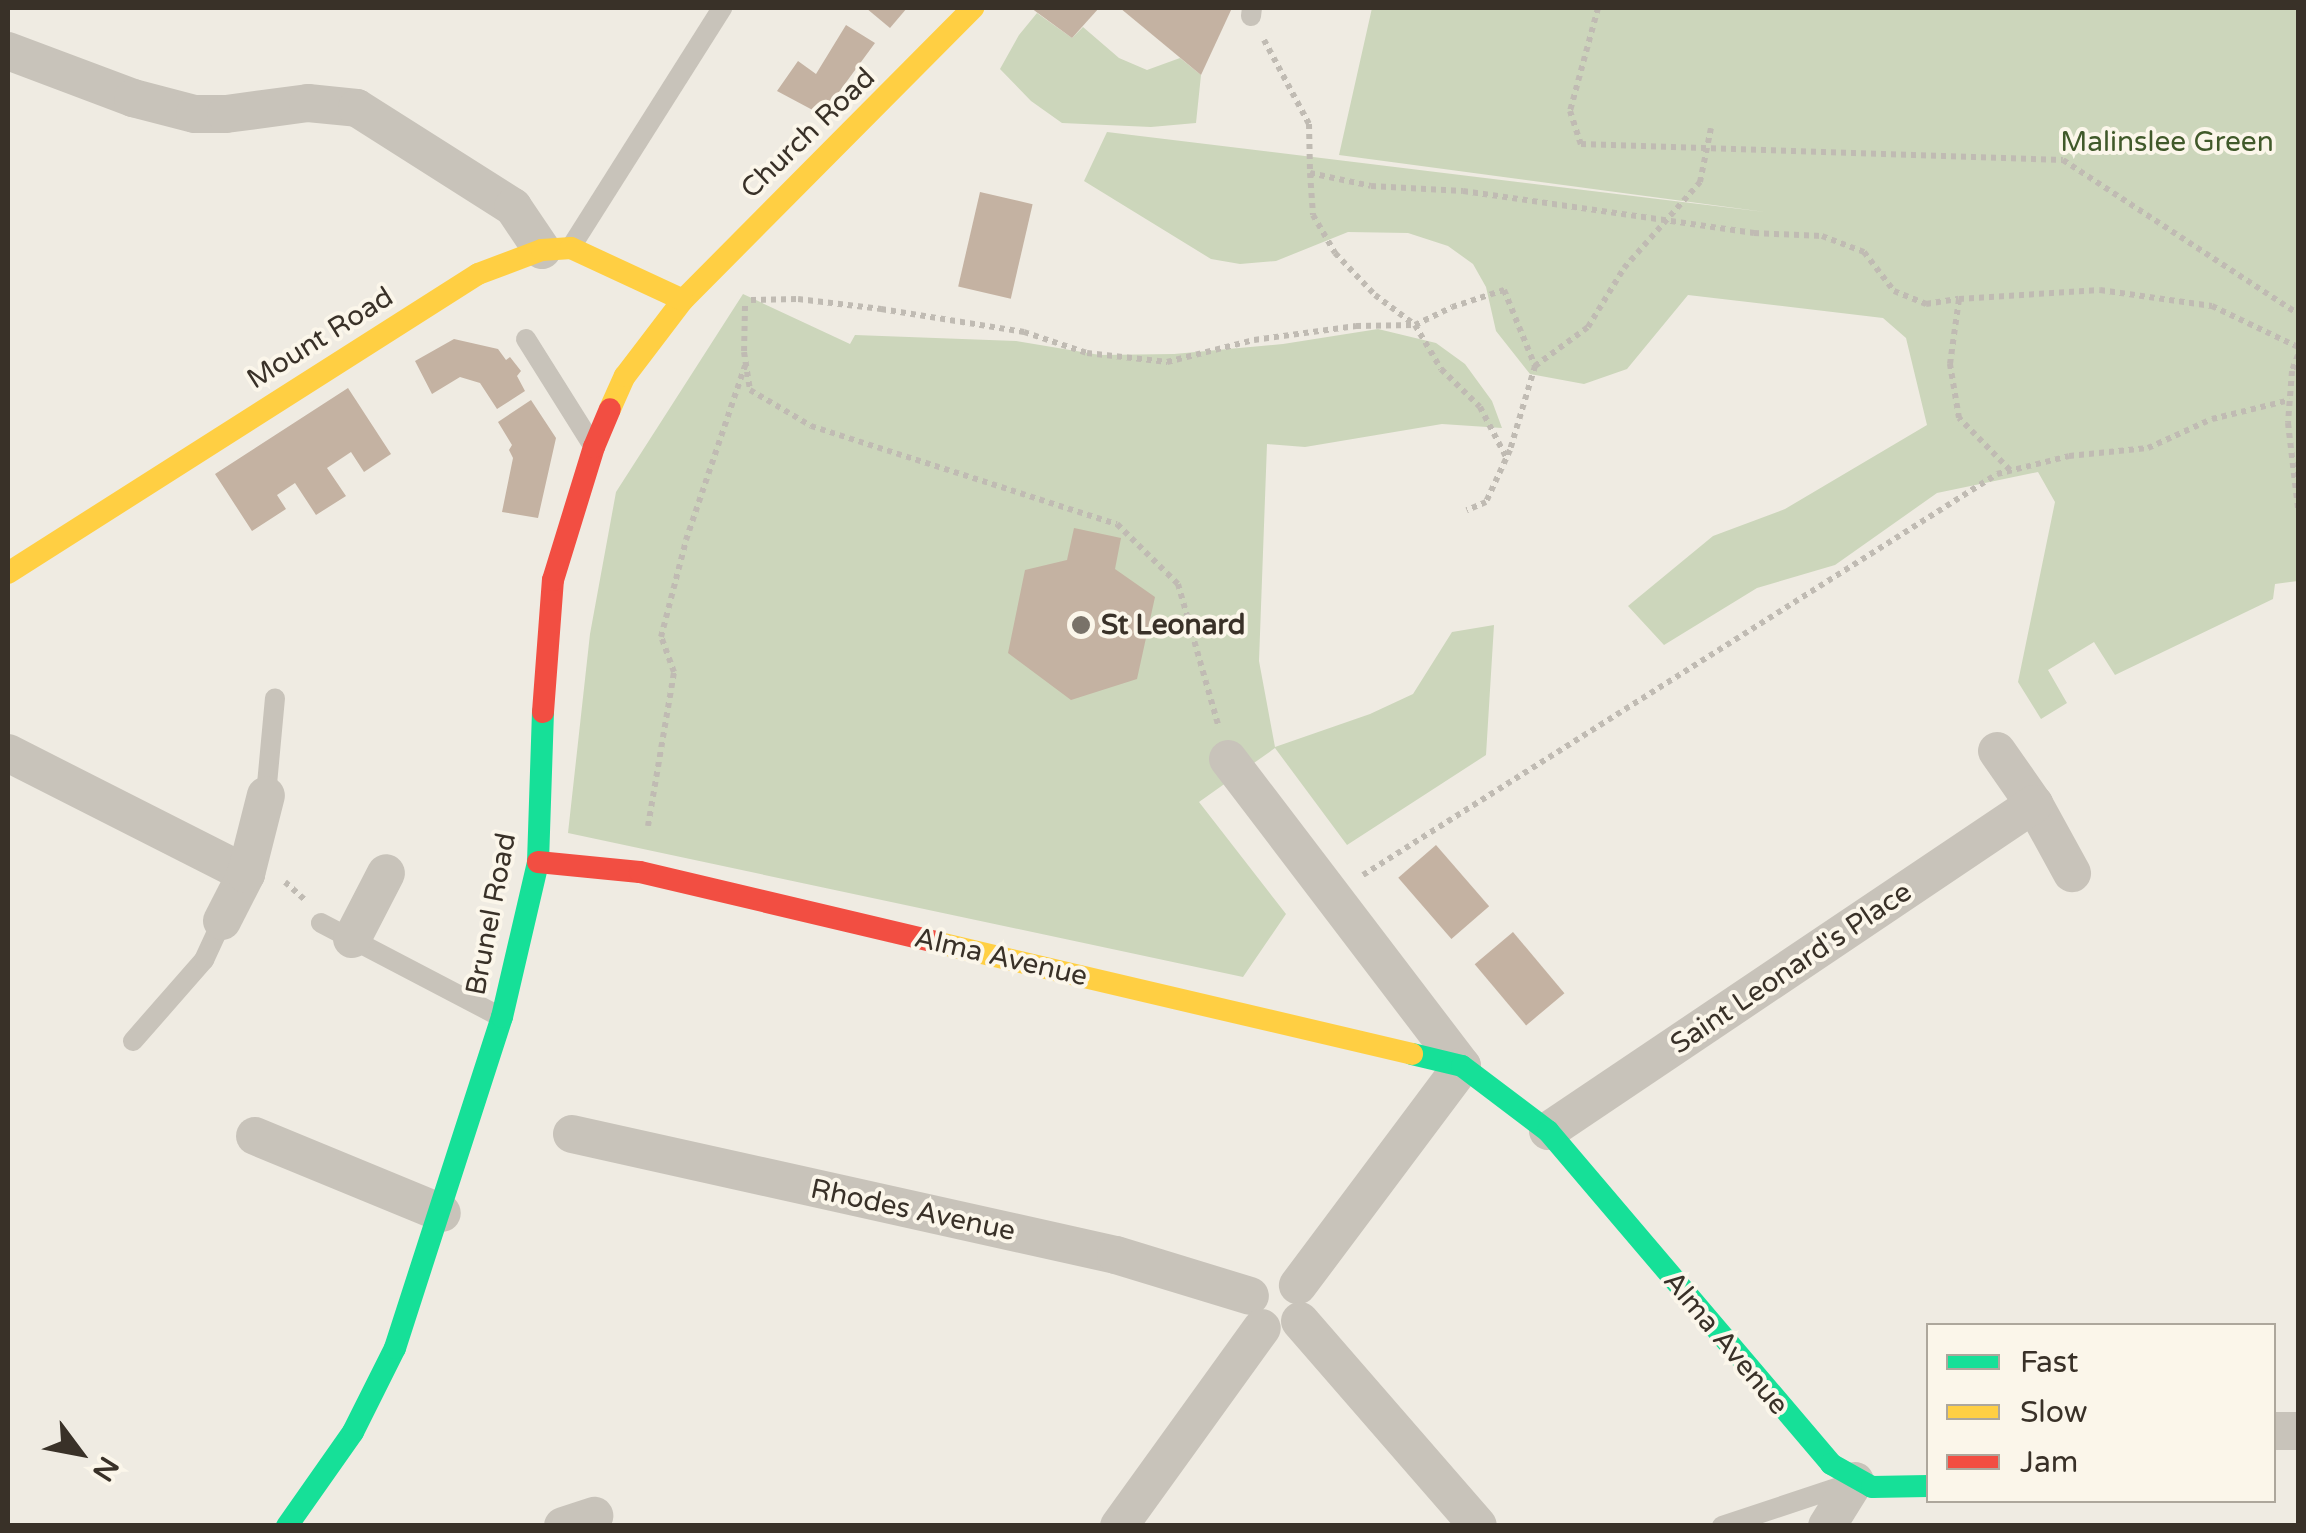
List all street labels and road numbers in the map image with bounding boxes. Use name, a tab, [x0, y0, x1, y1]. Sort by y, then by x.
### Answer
street label: Church Road	[734, 61, 882, 205]
street label: Mount Road	[241, 280, 399, 396]
street label: Brunel Road	[459, 830, 523, 998]
street label: Saint Leonard's Place	[1664, 875, 1918, 1061]
street label: Alma Avenue	[911, 921, 1091, 993]
street label: Rhodes Avenue	[808, 1172, 1018, 1248]
street label: Alma Avenue	[1656, 1265, 1796, 1421]

